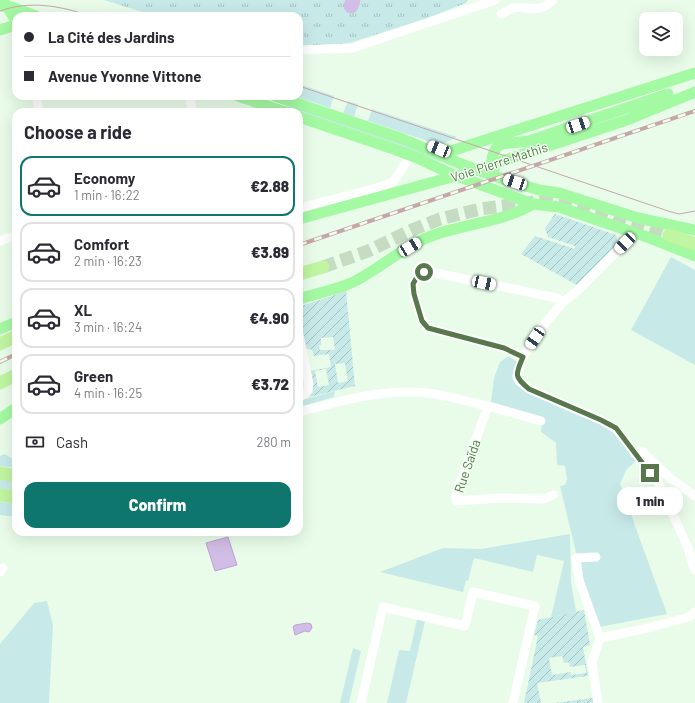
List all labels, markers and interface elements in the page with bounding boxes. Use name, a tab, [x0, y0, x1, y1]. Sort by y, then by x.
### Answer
map controls	[639, 12, 683, 56]
button: layers	[639, 12, 683, 56]
text: La Cité des Jardins	[48, 28, 175, 46]
text: Avenue Yvonne Vittone	[48, 67, 201, 85]
car	[565, 115, 591, 135]
text: Choose a ride	[24, 121, 132, 143]
car	[426, 139, 452, 159]
street label: Voie Pierre Mathis	[448, 139, 550, 185]
icon: car	[26, 168, 62, 204]
text: Economy	[74, 169, 135, 187]
car	[502, 173, 528, 191]
text: €2.88	[250, 177, 289, 195]
text: 1 min · 16:22	[74, 187, 140, 203]
car	[612, 230, 638, 256]
icon: car	[26, 234, 62, 270]
text: Comfort	[74, 235, 129, 253]
car	[397, 236, 423, 258]
text: €3.89	[251, 243, 289, 261]
text: 2 min · 16:23	[74, 253, 142, 269]
route start	[415, 263, 433, 281]
car	[471, 275, 497, 291]
icon: car	[26, 300, 62, 336]
text: XL	[74, 301, 92, 319]
text: €4.90	[250, 309, 289, 327]
text: 3 min · 16:24	[74, 319, 142, 335]
car	[523, 325, 547, 351]
icon: car	[26, 366, 62, 402]
text: Green	[74, 367, 113, 385]
text: €3.72	[251, 375, 289, 393]
text: 4 min · 16:25	[74, 385, 142, 401]
icon: cash	[24, 431, 46, 453]
text: Cash	[56, 433, 88, 451]
text: 280 m	[257, 434, 291, 450]
street label: Rue Saïda	[450, 437, 484, 495]
route end	[641, 464, 659, 482]
button: Confirm	[24, 482, 291, 528]
callout: 1 min	[617, 487, 683, 515]
text: 1 min	[636, 493, 664, 509]

